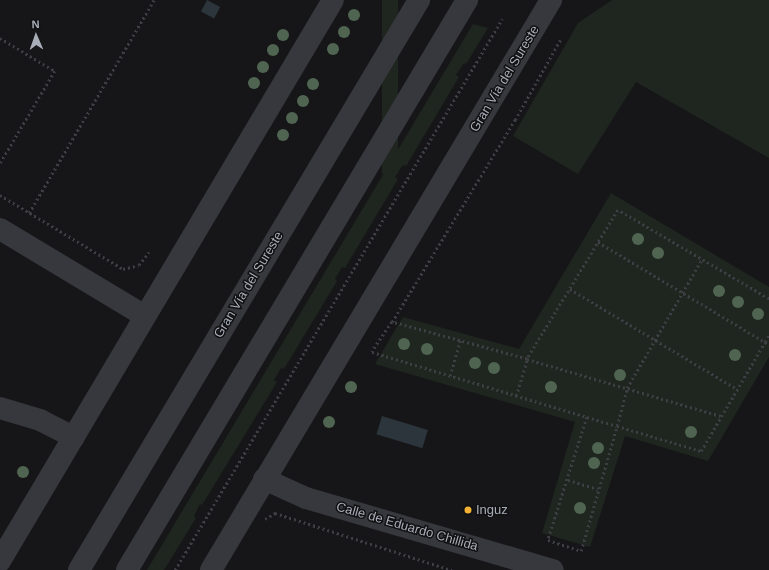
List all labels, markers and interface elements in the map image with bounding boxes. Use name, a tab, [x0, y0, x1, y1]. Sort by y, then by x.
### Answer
north arrow	[16, 16, 56, 56]
text: N	[31, 18, 40, 30]
street label: Gran Vía del Sureste	[467, 23, 543, 135]
street label: Gran Vía del Sureste	[211, 229, 287, 341]
street label: Calle de Eduardo Chillida	[334, 499, 480, 555]
place label: Inguz	[476, 502, 508, 518]
marker: Inguz	[463, 505, 473, 515]

